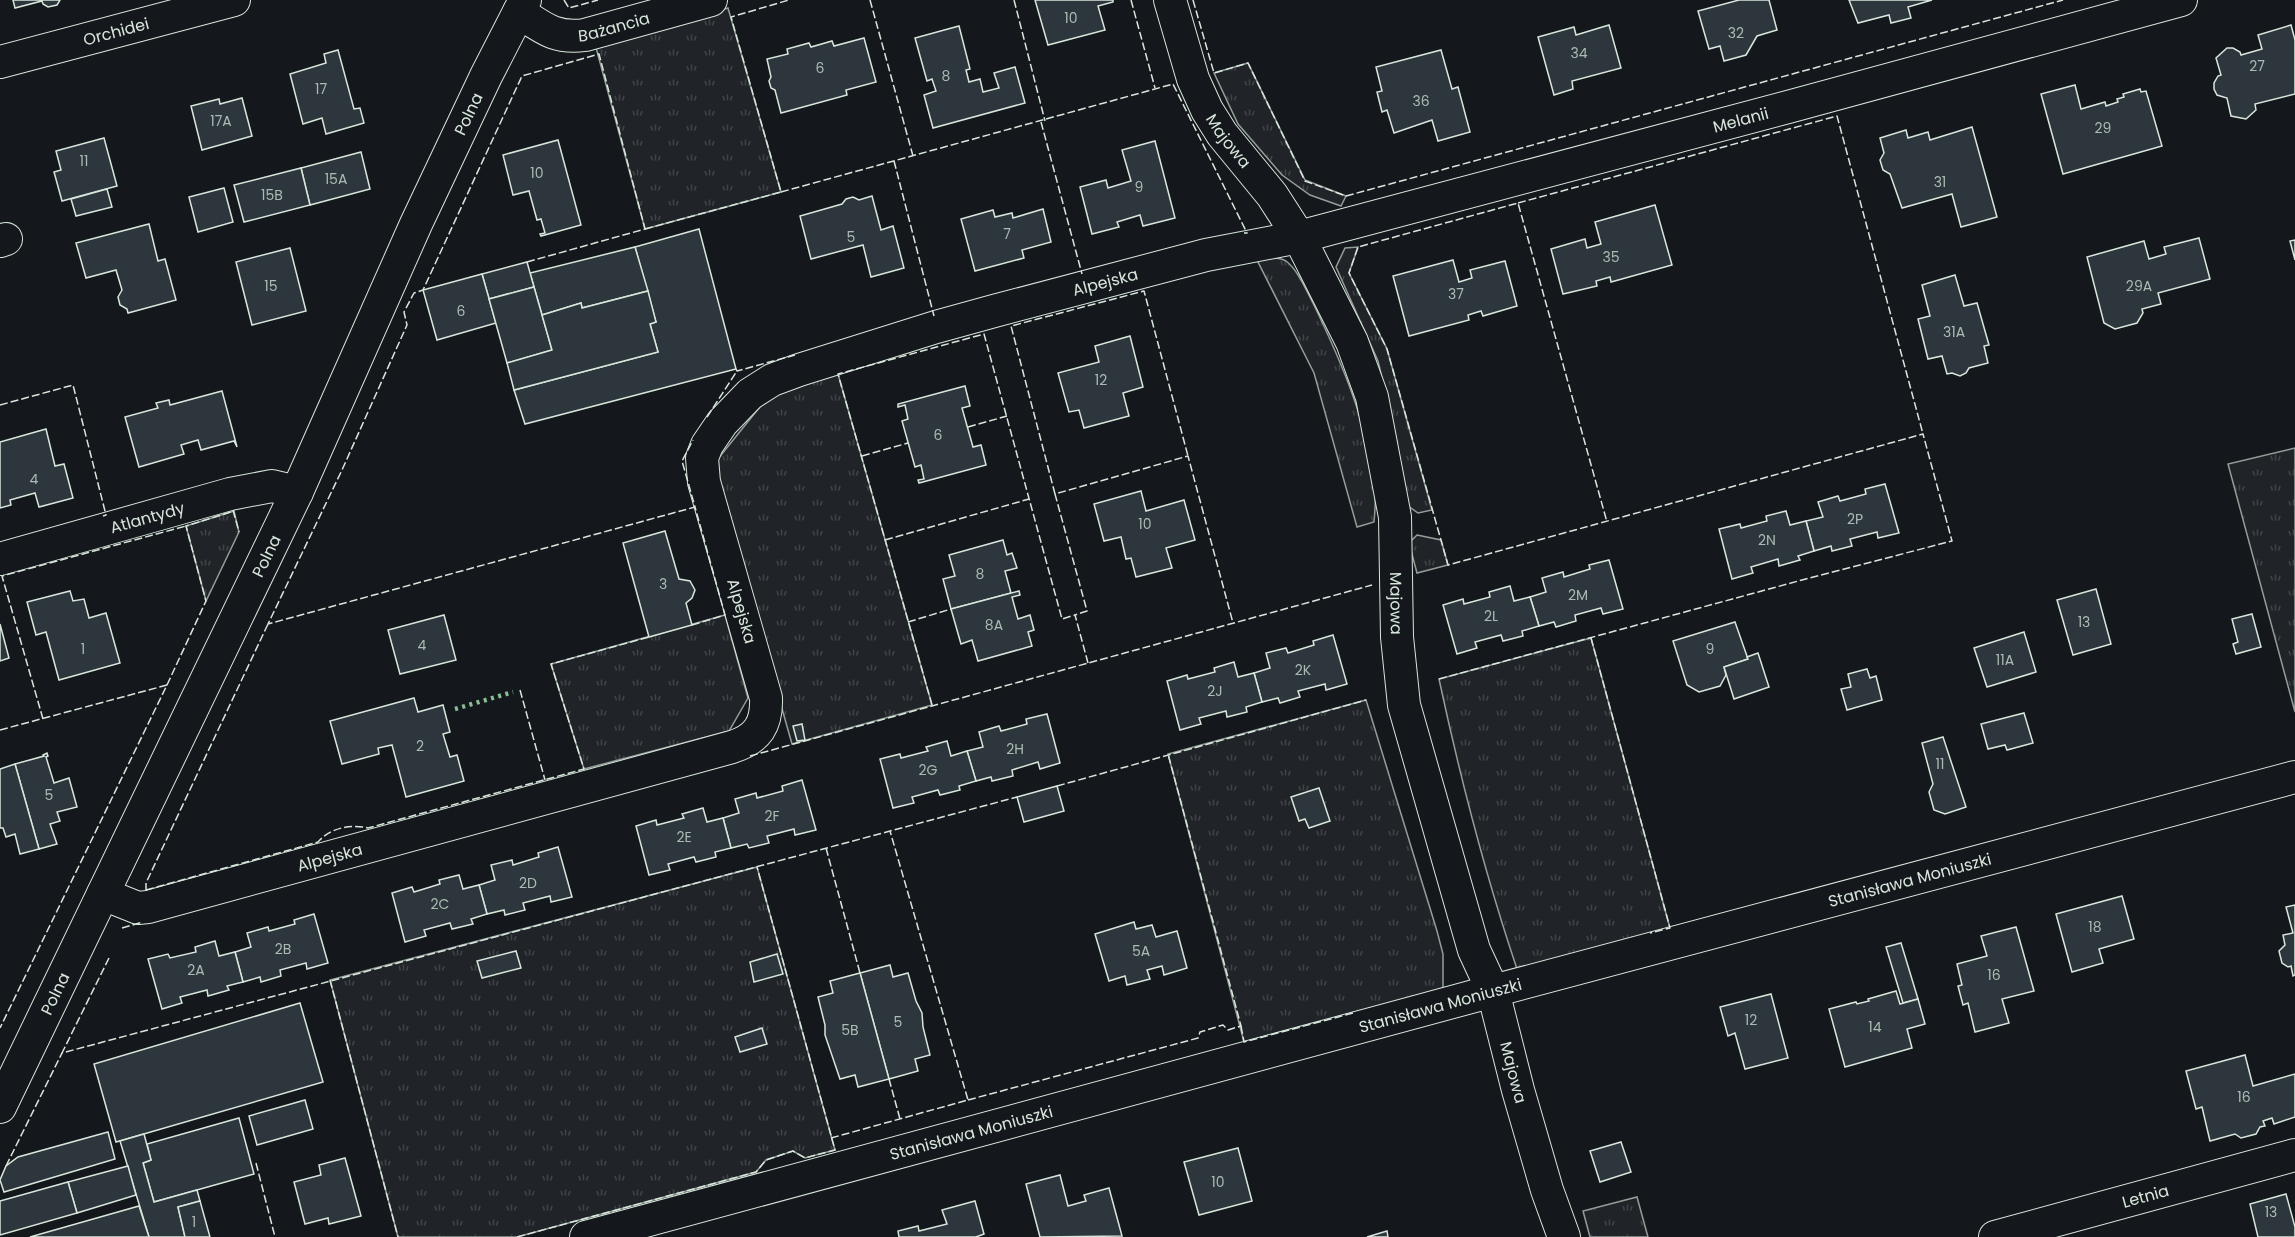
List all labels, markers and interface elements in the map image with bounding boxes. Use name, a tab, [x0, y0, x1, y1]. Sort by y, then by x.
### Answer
street label: Bażancia	[577, 7, 652, 48]
house number: 10	[1064, 8, 1078, 28]
street label: Orchidei	[81, 12, 152, 51]
house number: 32	[1728, 23, 1744, 43]
house number: 34	[1570, 43, 1588, 63]
house number: 27	[2249, 56, 2265, 76]
house number: 6	[816, 58, 825, 78]
house number: 8	[942, 66, 951, 86]
house number: 17	[315, 79, 327, 99]
street label: Polna	[449, 89, 488, 139]
house number: 36	[1412, 91, 1430, 111]
street label: Melanii	[1710, 102, 1771, 138]
street label: Majowa	[1200, 110, 1256, 173]
house number: 17A	[210, 111, 232, 131]
house number: 29	[2095, 118, 2111, 138]
house number: 11	[80, 151, 88, 171]
house number: 10	[530, 163, 544, 183]
house number: 15A	[325, 169, 347, 189]
house number: 31	[1934, 172, 1946, 192]
house number: 9	[1135, 177, 1143, 197]
house number: 15B	[261, 185, 283, 205]
house number: 7	[1003, 224, 1011, 244]
house number: 5	[847, 227, 855, 247]
house number: 35	[1602, 247, 1620, 267]
street label: Alpejska	[1070, 262, 1140, 302]
house number: 15	[264, 276, 278, 296]
house number: 29A	[2126, 276, 2152, 296]
house number: 37	[1448, 284, 1464, 304]
house number: 6	[457, 301, 466, 321]
house number: 31A	[1943, 322, 1965, 342]
house number: 12	[1095, 370, 1107, 390]
house number: 6	[934, 425, 943, 445]
house number: 4	[30, 469, 39, 489]
street label: Atlantydy	[108, 496, 187, 539]
house number: 2P	[1847, 509, 1863, 529]
house number: 10	[1138, 514, 1152, 534]
house number: 2N	[1758, 530, 1776, 550]
street label: Polna	[247, 531, 287, 581]
house number: 8	[976, 564, 985, 584]
street label: Majowa	[1384, 572, 1408, 635]
house number: 3	[659, 574, 667, 594]
street label: Alpejska	[721, 576, 762, 646]
house number: 2M	[1568, 585, 1588, 605]
house number: 2L	[1484, 606, 1498, 626]
house number: 13	[2078, 612, 2090, 632]
house number: 8A	[985, 615, 1003, 635]
house number: 4	[418, 635, 427, 655]
house number: 1	[81, 639, 85, 659]
house number: 9	[1706, 639, 1714, 659]
house number: 11A	[1996, 650, 2014, 670]
house number: 2K	[1295, 660, 1312, 680]
house number: 2J	[1207, 681, 1223, 701]
house number: 2	[416, 736, 424, 756]
house number: 2H	[1006, 739, 1024, 759]
house number: 11	[1936, 754, 1944, 774]
house number: 2G	[919, 760, 938, 780]
house number: 5	[45, 785, 53, 805]
house number: 2F	[764, 806, 780, 826]
house number: 2E	[676, 827, 692, 847]
street label: Alpejska	[294, 838, 365, 878]
street label: Stanisława Moniuszki	[1826, 848, 1994, 913]
house number: 2D	[519, 873, 537, 893]
house number: 2C	[431, 894, 449, 914]
house number: 18	[2088, 917, 2102, 937]
house number: 2B	[275, 939, 291, 959]
house number: 5A	[1132, 941, 1150, 961]
house number: 2A	[187, 960, 205, 980]
house number: 16	[1987, 965, 2001, 985]
street label: Polna	[35, 969, 75, 1019]
street label: Stanisława Moniuszki	[1356, 973, 1524, 1039]
house number: 12	[1745, 1010, 1757, 1030]
house number: 5	[894, 1012, 902, 1032]
house number: 14	[1868, 1017, 1882, 1037]
house number: 5B	[841, 1020, 859, 1040]
street label: Majowa	[1494, 1039, 1532, 1106]
house number: 16	[2237, 1087, 2251, 1107]
street label: Stanisława Moniuszki	[887, 1100, 1055, 1166]
house number: 10	[1211, 1172, 1225, 1192]
street label: Letnia	[2120, 1179, 2172, 1214]
house number: 13	[2265, 1202, 2277, 1222]
house number: 1	[192, 1212, 196, 1232]

